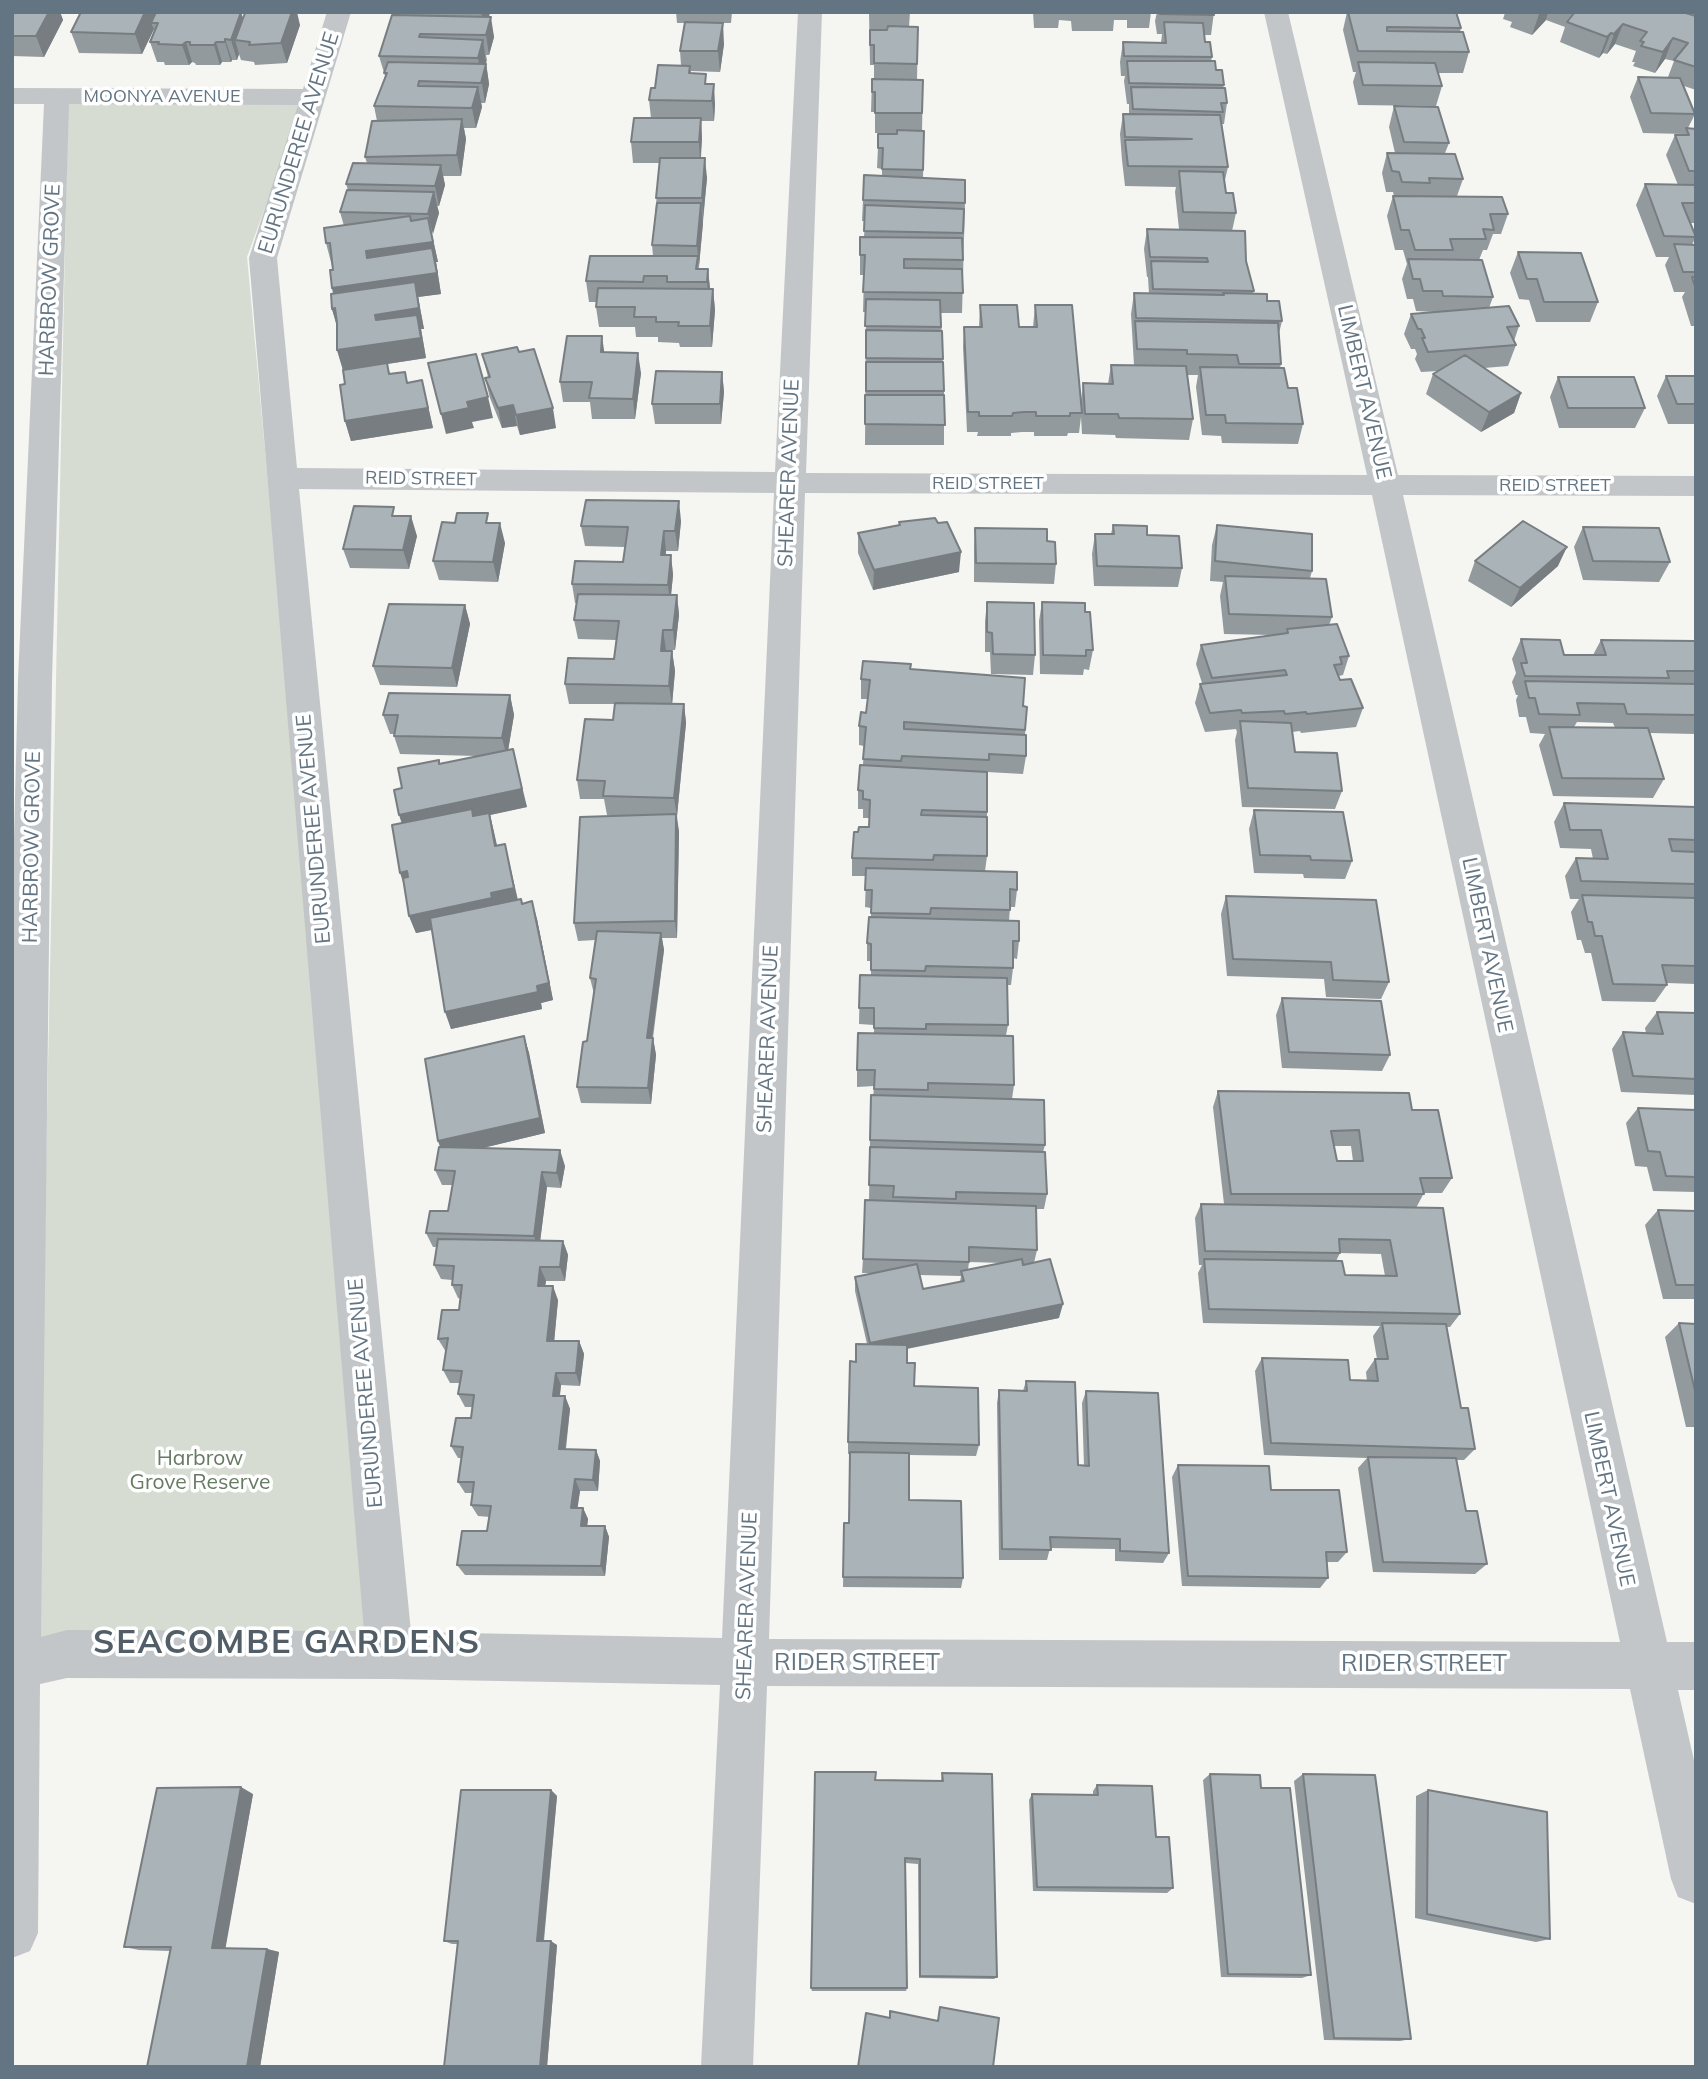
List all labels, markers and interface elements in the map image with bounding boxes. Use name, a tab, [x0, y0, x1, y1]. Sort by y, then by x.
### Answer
street label: EURUNDEREE AVENUE	[253, 29, 345, 257]
street label: MOONYA AVENUE	[84, 86, 240, 108]
street label: HARBROW GROVE	[34, 184, 66, 376]
street label: LIMBERT AVENUE	[1332, 302, 1396, 482]
street label: SHEARER AVENUE	[773, 379, 805, 567]
street label: REID STREET	[365, 467, 477, 491]
street label: REID STREET	[932, 473, 1044, 495]
street label: REID STREET	[1499, 475, 1611, 497]
street label: EURUNDEREE AVENUE	[291, 713, 337, 945]
street label: HARBROW GROVE	[18, 751, 46, 943]
street label: LIMBERT AVENUE	[1456, 855, 1518, 1035]
street label: SHEARER AVENUE	[752, 945, 784, 1133]
street label: EURUNDEREE AVENUE	[343, 1277, 389, 1509]
street label: LIMBERT AVENUE	[1578, 1409, 1640, 1589]
park label: Harbrow Grove Reserve	[130, 1446, 270, 1496]
street label: SHEARER AVENUE	[731, 1512, 763, 1700]
district label: SEACOMBE GARDENS	[95, 1623, 479, 1663]
street label: RIDER STREET	[774, 1649, 940, 1677]
street label: RIDER STREET	[1341, 1650, 1507, 1678]

